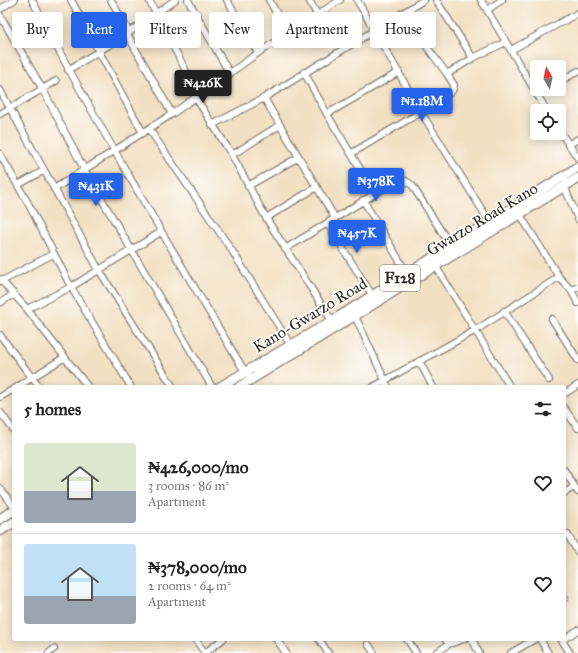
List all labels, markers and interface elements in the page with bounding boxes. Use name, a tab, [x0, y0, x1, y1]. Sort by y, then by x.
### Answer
chip: Buy	[12, 12, 63, 48]
chip: Rent	[71, 12, 127, 48]
chip: Filters	[135, 12, 201, 48]
chip: New	[209, 12, 264, 48]
chip: Apartment	[272, 12, 362, 48]
chip: House	[370, 12, 436, 48]
north arrow	[530, 60, 566, 96]
map controls	[530, 60, 566, 140]
pin: ₦426K	[175, 70, 231, 104]
text: ₦426K	[184, 75, 222, 91]
pin: ₦1.18M	[389, 88, 455, 122]
text: ₦1.18M	[401, 93, 443, 109]
button: locate	[530, 104, 566, 140]
pin: ₦378K	[348, 168, 404, 202]
pin: ₦431K	[68, 173, 124, 207]
text: ₦378K	[357, 173, 395, 189]
text: ₦431K	[78, 178, 114, 194]
street label: Gwarzo Road Kano	[423, 178, 541, 260]
pin: ₦457K	[329, 220, 385, 254]
text: ₦457K	[338, 225, 376, 241]
road number: F128	[380, 265, 420, 291]
street label: Kano-Gwarzo Road	[250, 274, 370, 356]
icon: filters	[532, 398, 554, 420]
text: 5 homes	[24, 399, 81, 420]
text: ₦426,000/mo	[148, 457, 248, 478]
icon: home	[56, 459, 104, 507]
icon: heart	[532, 472, 554, 494]
text: 3 rooms · 86 m²	[148, 478, 229, 494]
text: Apartment	[148, 494, 206, 510]
text: ₦378,000/mo	[148, 557, 247, 578]
icon: home	[56, 560, 104, 608]
icon: heart	[532, 573, 554, 595]
text: 2 rooms · 64 m²	[148, 578, 231, 594]
text: Apartment	[148, 594, 206, 610]

